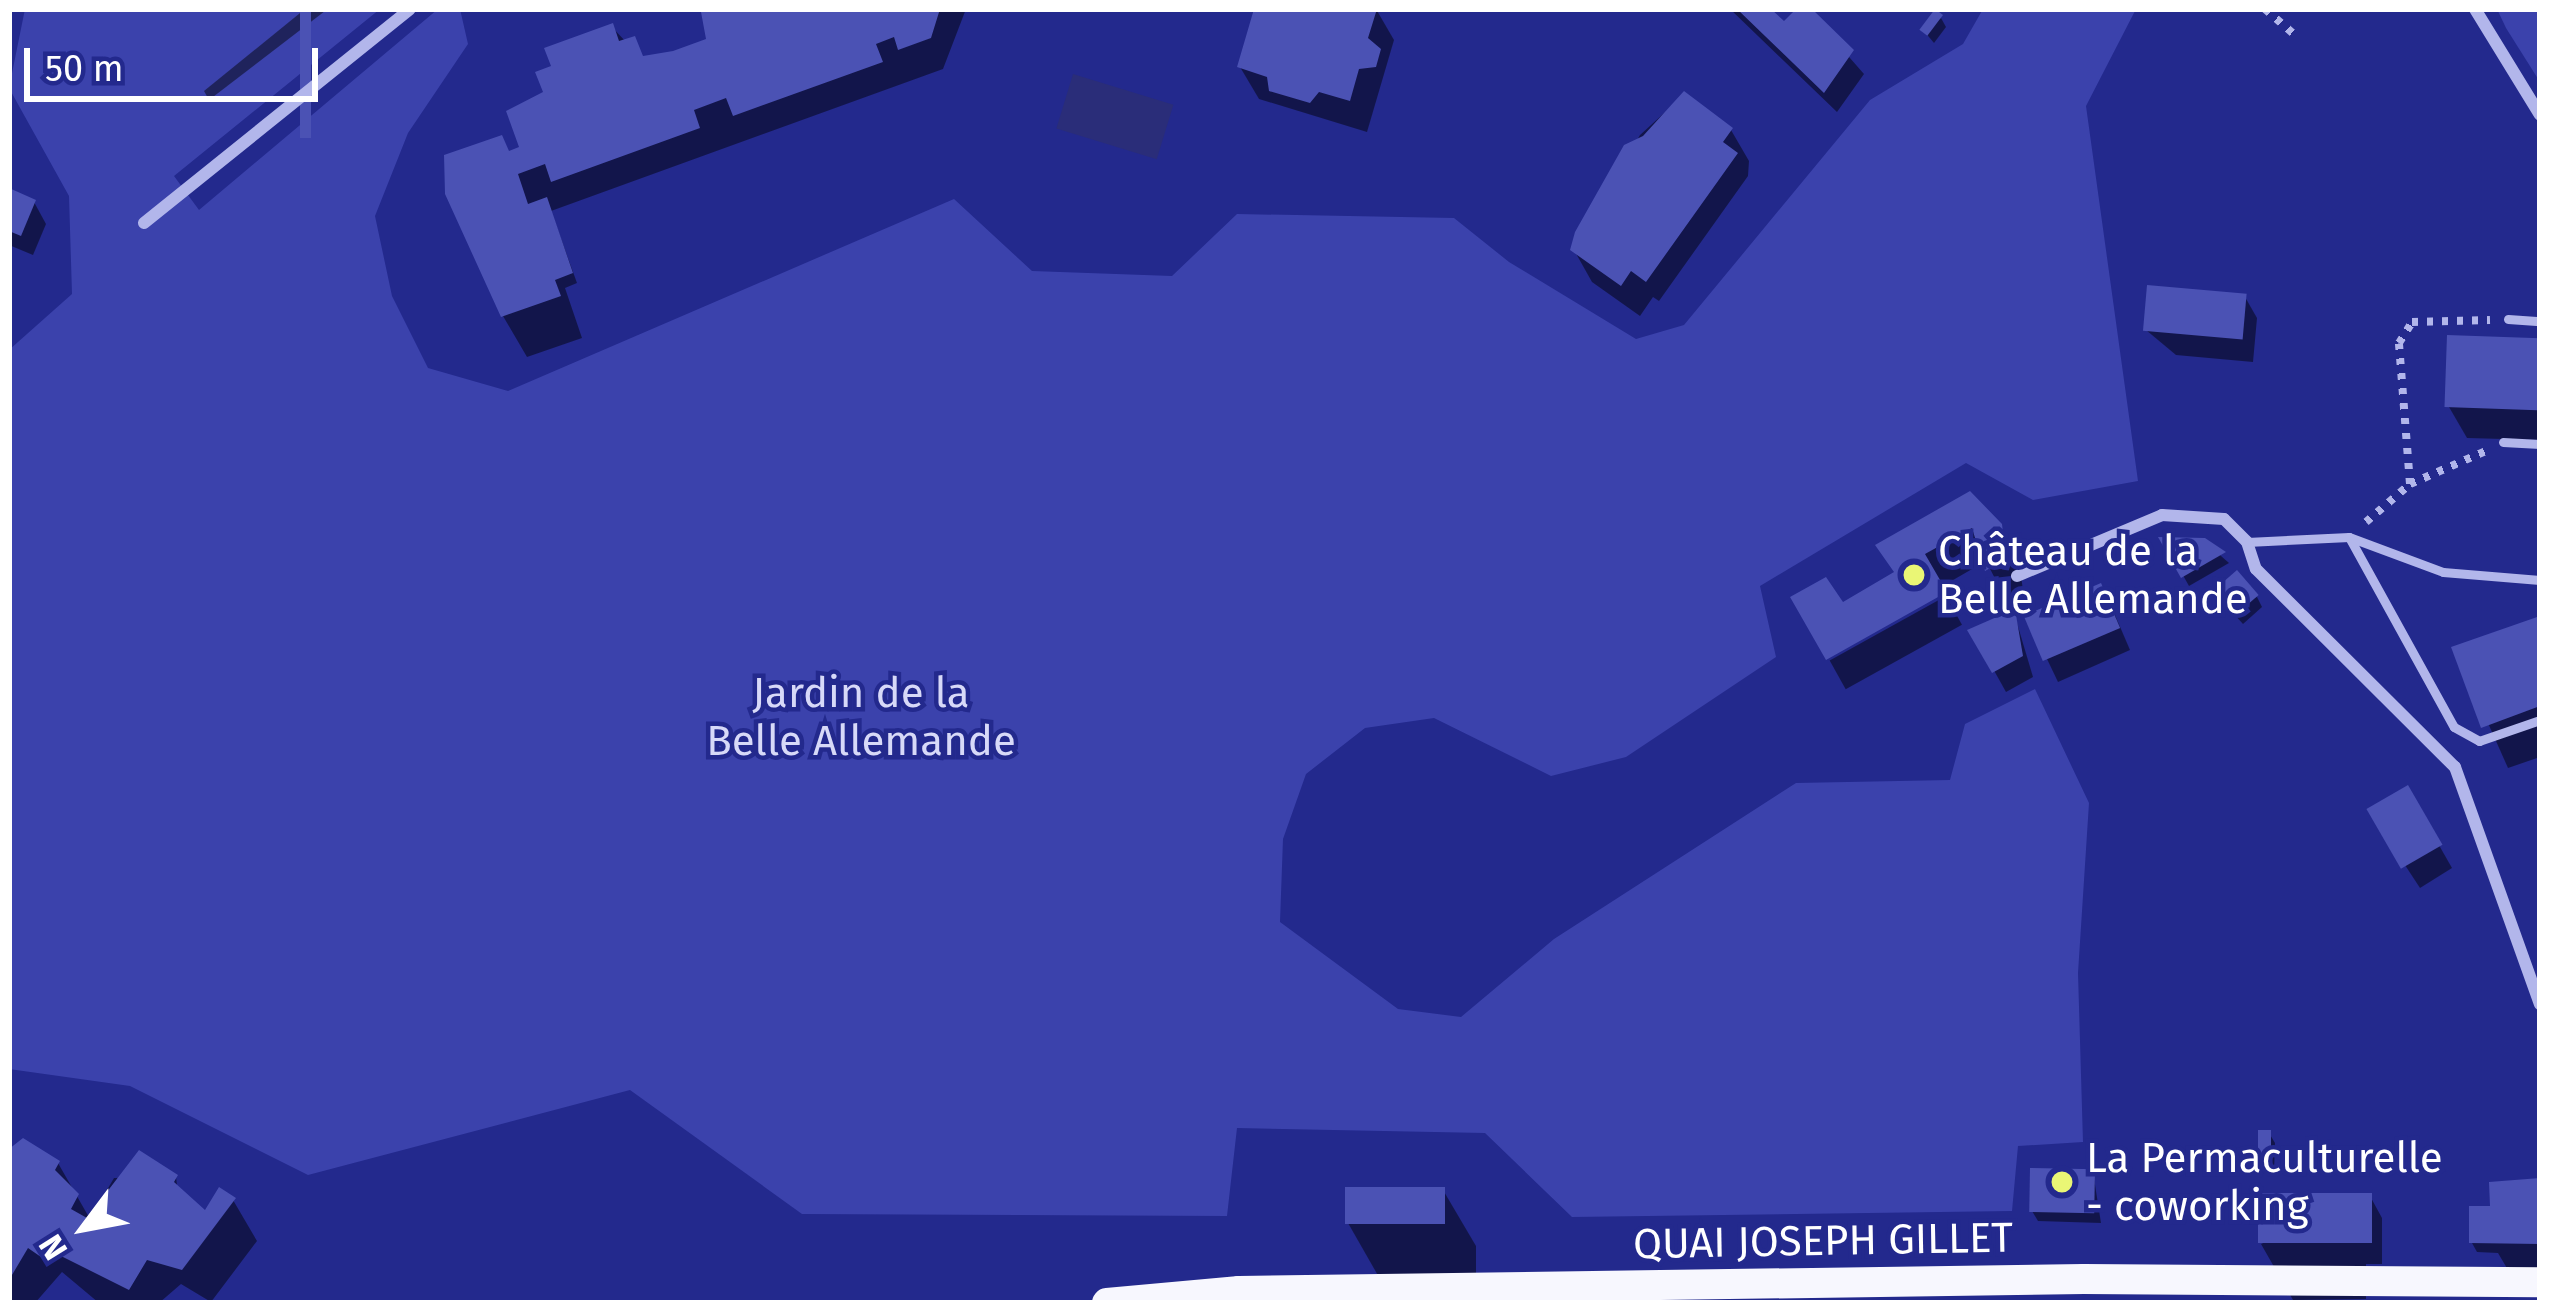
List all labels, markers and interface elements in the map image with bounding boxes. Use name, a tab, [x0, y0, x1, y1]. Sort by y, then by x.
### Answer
scale bar	[30, 24, 324, 98]
text: 50 m	[45, 47, 124, 91]
place label: Château de la Belle Allemande	[1938, 526, 2248, 624]
marker: Château de la Belle Allemande	[1901, 562, 1927, 588]
park label: Jardin de la Belle Allemande	[706, 668, 1016, 766]
place label: La Permaculturelle - coworking	[2086, 1133, 2443, 1232]
north arrow	[24, 1168, 144, 1288]
marker: La Permaculturelle - coworking	[2049, 1169, 2075, 1195]
street label: QUAI JOSEPH GILLET	[1632, 1212, 2014, 1270]
text: N	[31, 1227, 76, 1267]

